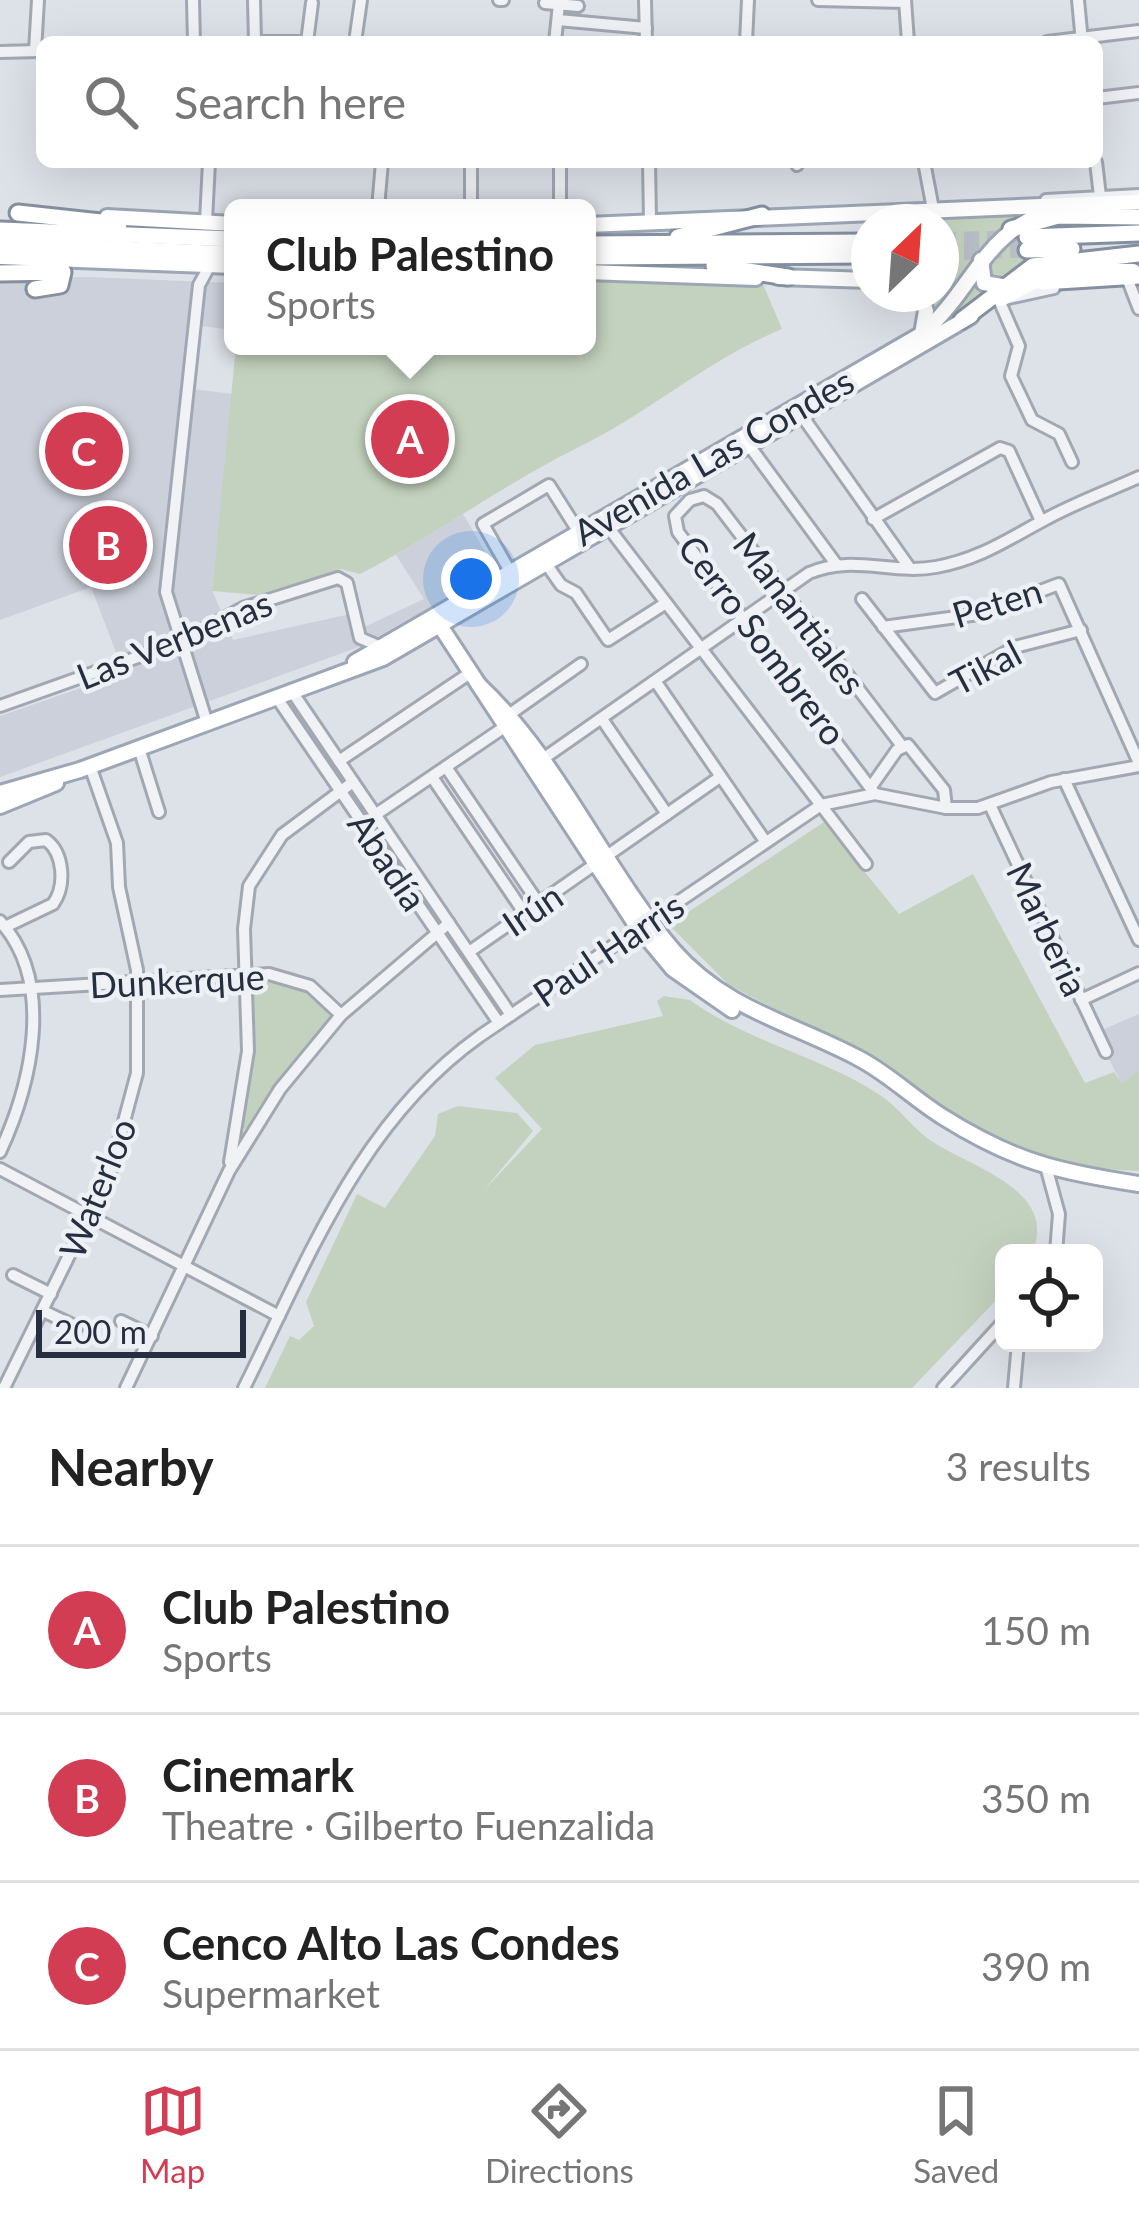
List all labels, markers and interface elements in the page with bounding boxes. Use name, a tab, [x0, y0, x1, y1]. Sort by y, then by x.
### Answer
search box	[36, 36, 1103, 168]
icon: search	[78, 69, 144, 135]
text: Search here	[174, 75, 406, 129]
popup	[224, 199, 596, 355]
north arrow	[851, 204, 959, 312]
text: Club Palestino	[266, 227, 554, 281]
text: Sports	[266, 281, 376, 327]
street label: Avenida Las Condes	[565, 358, 861, 554]
pin: A	[371, 394, 449, 484]
pin: C	[45, 406, 123, 496]
pin: B	[69, 500, 147, 590]
street label: Manantiales	[725, 523, 875, 703]
street label: Cerro Sombrero	[670, 526, 856, 754]
your location	[441, 549, 501, 609]
street label: Peten	[947, 568, 1047, 636]
street label: Las Verbenas	[70, 580, 278, 698]
street label: Tikal	[942, 630, 1028, 704]
street label: Abadía	[339, 803, 437, 919]
street label: Marberia	[998, 855, 1098, 1003]
street label: Irún	[494, 873, 570, 945]
street label: Paul Harris	[524, 883, 692, 1015]
street label: Dunkerque	[88, 953, 266, 1007]
street label: Waterloo	[49, 1112, 145, 1264]
map controls	[995, 1244, 1103, 1352]
button: locate	[995, 1244, 1103, 1352]
scale bar	[36, 1304, 246, 1357]
text: 200 m	[54, 1311, 147, 1351]
text: Nearby	[48, 1436, 214, 1497]
text: 3 results	[946, 1443, 1091, 1489]
text: Club Palestino	[162, 1580, 450, 1634]
text: A	[73, 1607, 101, 1653]
text: 150 m	[981, 1607, 1091, 1653]
text: Sports	[162, 1634, 272, 1680]
text: Cinemark	[162, 1748, 354, 1802]
text: B	[74, 1775, 100, 1821]
text: 350 m	[981, 1775, 1091, 1821]
text: Theatre · Gilberto Fuenzalida	[162, 1802, 655, 1848]
text: Cenco Alto Las Condes	[162, 1916, 620, 1970]
text: C	[74, 1943, 100, 1989]
text: 390 m	[981, 1943, 1091, 1989]
text: Supermarket	[162, 1970, 380, 2016]
tab: Map	[140, 2078, 206, 2190]
tab: Directions	[485, 2078, 634, 2190]
tab: Saved	[913, 2078, 999, 2190]

